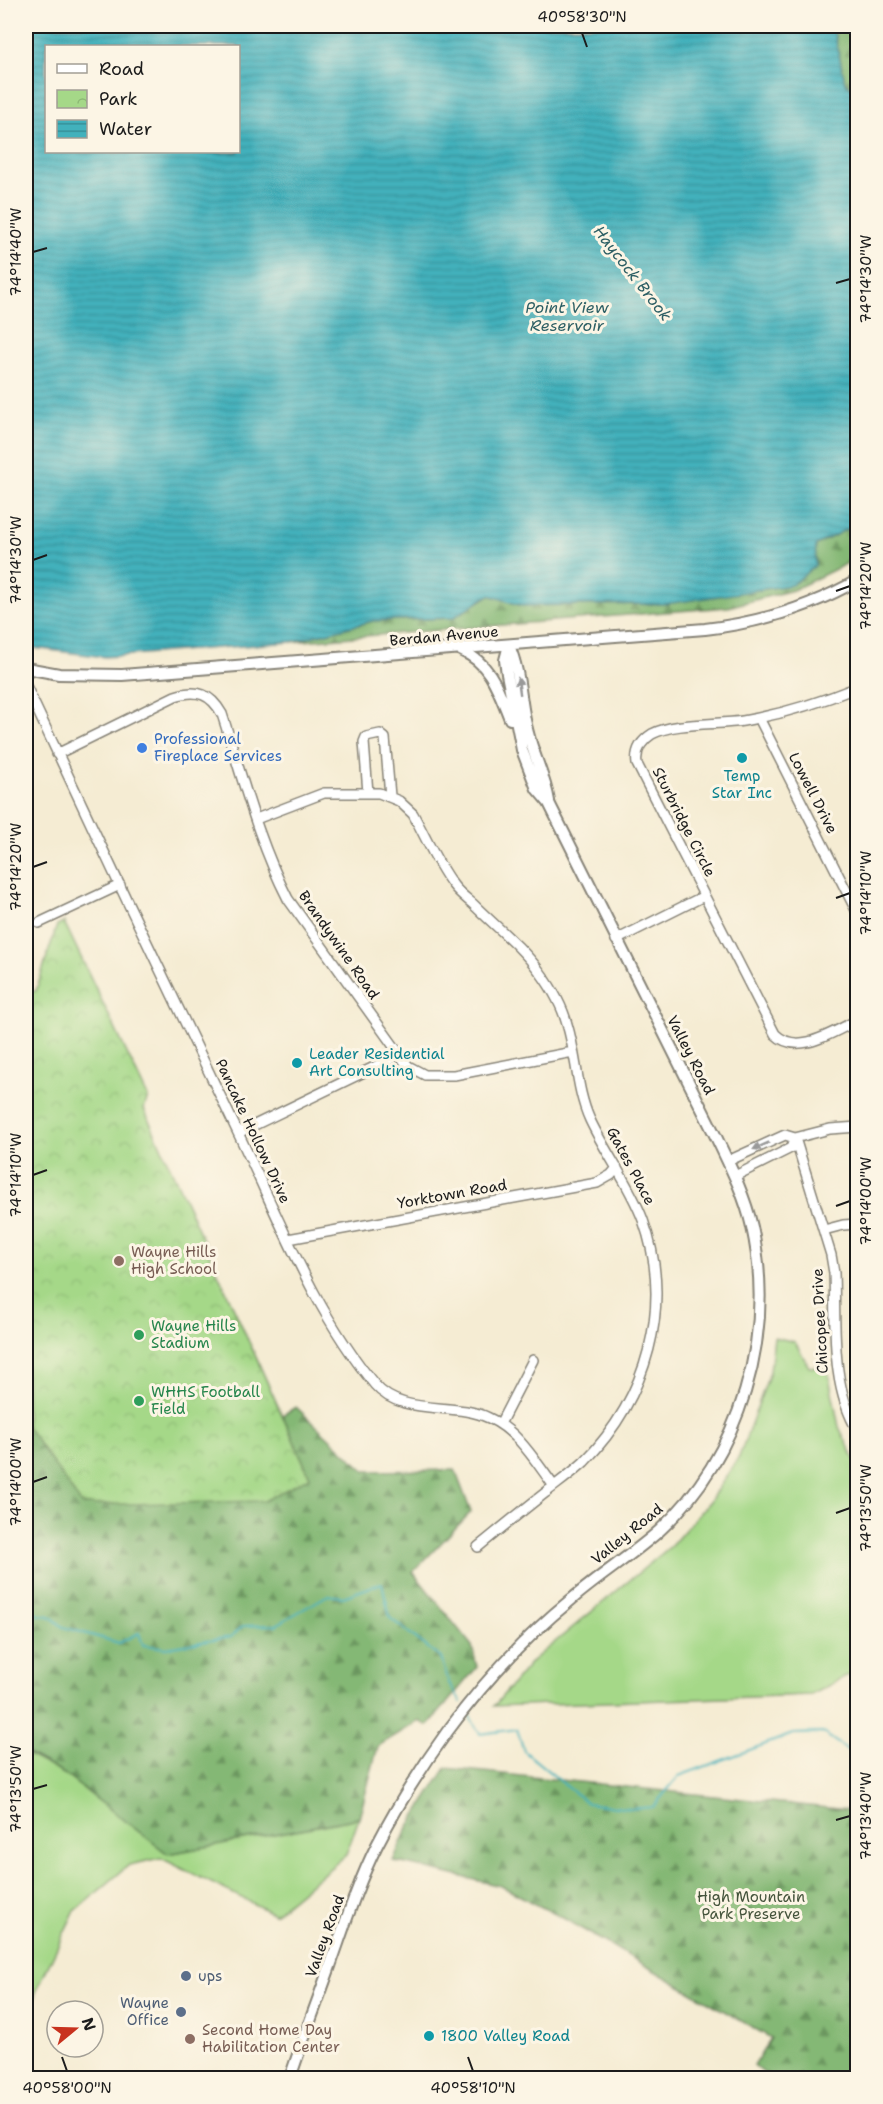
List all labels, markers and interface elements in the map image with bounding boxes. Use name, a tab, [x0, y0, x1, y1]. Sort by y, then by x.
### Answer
text: 40°58'30"N	[537, 7, 627, 27]
legend	[45, 45, 240, 153]
text: Road	[99, 57, 144, 81]
text: Park	[99, 87, 138, 111]
text: Water	[99, 117, 152, 141]
text: 74°14'40"W	[6, 208, 26, 296]
water label: Haycock Brook	[589, 221, 676, 325]
text: 74°14'30"W	[856, 235, 876, 323]
water label: Point View Reservoir	[525, 297, 610, 336]
text: 74°14'30"W	[6, 516, 26, 604]
text: 74°14'20"W	[856, 542, 876, 630]
street label: Berdan Avenue	[389, 621, 499, 651]
one-way arrow	[514, 676, 523, 695]
place label: Professional Fireplace Services	[154, 729, 282, 766]
marker: Professional Fireplace Services	[135, 741, 149, 755]
street label: Lowell Drive	[784, 749, 842, 837]
marker: Temp Star Inc	[735, 751, 749, 765]
street label: Sturbridge Circle	[648, 764, 720, 880]
place label: Temp Star Inc	[712, 766, 772, 803]
text: 74°14'20"W	[6, 823, 26, 911]
text: 74°14'10"W	[856, 851, 876, 935]
street label: Brandywine Road	[294, 887, 384, 1004]
street label: Valley Road	[662, 1012, 720, 1099]
place label: Leader Residential Art Consulting	[309, 1044, 445, 1081]
street label: Pancake Hollow Drive	[211, 1056, 295, 1206]
marker: Leader Residential Art Consulting	[290, 1056, 304, 1070]
street label: Gates Place	[602, 1123, 660, 1209]
text: 74°14'10"W	[6, 1133, 26, 1217]
one-way arrow	[753, 1141, 770, 1150]
text: 74°14'00"W	[856, 1157, 876, 1246]
street label: Yorktown Road	[396, 1174, 509, 1213]
place label: Wayne Hills High School	[131, 1242, 217, 1279]
marker: Wayne Hills High School	[112, 1254, 126, 1268]
street label: Chicopee Drive	[807, 1268, 833, 1374]
place label: Wayne Hills Stadium	[151, 1316, 237, 1353]
marker: Wayne Hills Stadium	[132, 1328, 146, 1342]
place label: WHHS Football Field	[151, 1382, 261, 1419]
marker: WHHS Football Field	[132, 1394, 146, 1408]
text: 74°14'00"W	[6, 1438, 26, 1527]
text: 74°13'50"W	[856, 1464, 876, 1552]
street label: Valley Road	[587, 1499, 667, 1569]
text: 74°13'50"W	[6, 1745, 26, 1833]
text: 74°13'40"W	[856, 1772, 876, 1860]
park label: High Mountain Park Preserve	[697, 1887, 805, 1924]
street label: Valley Road	[301, 1891, 349, 1980]
place label: ups	[198, 1966, 222, 1986]
marker: ups	[179, 1969, 193, 1983]
place label: Wayne Office	[120, 1993, 169, 2030]
north arrow	[45, 1999, 105, 2059]
marker: Wayne Office	[174, 2005, 188, 2019]
text: N	[77, 2015, 101, 2034]
place label: Second Home Day Habilitation Center	[202, 2020, 340, 2057]
place label: 1800 Valley Road	[441, 2026, 570, 2046]
marker: 1800 Valley Road	[422, 2029, 436, 2043]
marker: Second Home Day Habilitation Center	[183, 2032, 197, 2046]
text: 40°58'00"N	[22, 2078, 112, 2098]
text: 40°58'10"N	[430, 2078, 516, 2098]

